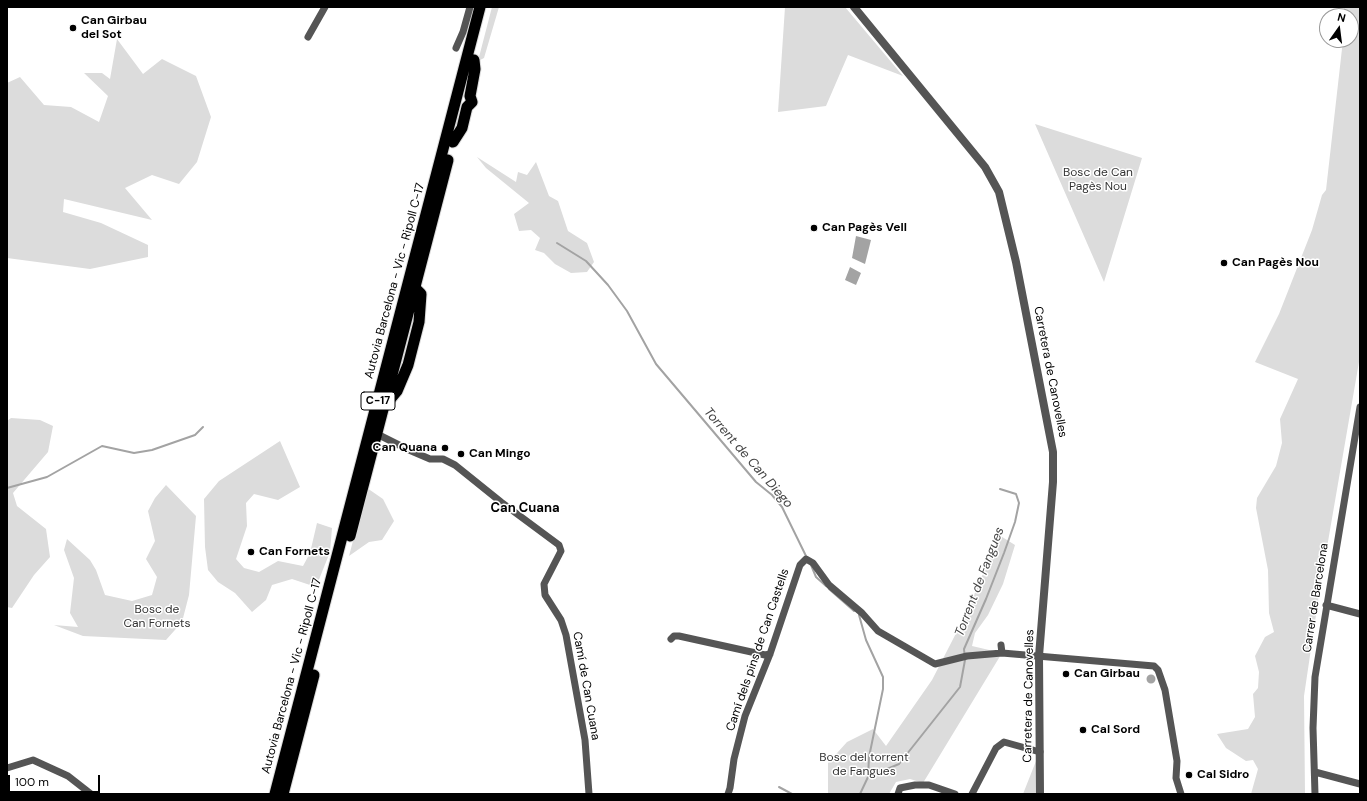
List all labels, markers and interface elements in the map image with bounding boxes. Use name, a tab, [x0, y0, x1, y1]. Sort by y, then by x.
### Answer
north arrow	[1319, 8, 1359, 48]
text: N	[1336, 10, 1347, 25]
place label: Can Girbau del Sot	[81, 14, 147, 42]
marker: Can Girbau del Sot	[68, 23, 78, 33]
park label: Bosc de Can Pagès Nou	[1063, 166, 1133, 194]
street label: Autovia Barcelona - Vic - Ripoll C-17	[362, 182, 428, 380]
place label: Can Pagès Vell	[822, 221, 907, 235]
marker: Can Pagès Vell	[809, 223, 819, 233]
place label: Can Pagès Nou	[1232, 256, 1319, 270]
marker: Can Pagès Nou	[1219, 258, 1229, 268]
street label: Carretera de Canovelles	[1030, 305, 1070, 439]
road number: C-17	[361, 392, 395, 410]
water label: Torrent de Can Diego	[700, 405, 796, 511]
place label: Can Quana	[373, 441, 437, 455]
marker: Can Quana	[440, 443, 450, 453]
place label: Can Mingo	[469, 447, 531, 461]
marker: Can Mingo	[456, 449, 466, 459]
district label: Can Cuana	[490, 501, 560, 517]
water label: Torrent de Fangues	[952, 525, 1008, 639]
street label: Carrer de Barcelona	[1300, 542, 1332, 654]
place label: Can Fornets	[259, 545, 330, 559]
marker: Can Fornets	[246, 547, 256, 557]
street label: Camí dels pins de Can Castells	[723, 567, 793, 733]
street label: Autovia Barcelona - Vic - Ripoll C-17	[259, 577, 325, 775]
park label: Bosc de Can Fornets	[123, 603, 191, 631]
street label: Carretera de Canovelles	[1021, 629, 1037, 763]
street label: Camí de Can Cuana	[569, 631, 603, 741]
place label: Can Girbau	[1074, 667, 1140, 681]
marker: Can Girbau	[1061, 669, 1071, 679]
place label: Cal Sord	[1091, 723, 1140, 737]
marker: Cal Sord	[1078, 725, 1088, 735]
park label: Bosc del torrent de Fangues	[819, 751, 909, 779]
scale bar	[10, 767, 102, 793]
place label: Cal Sidro	[1197, 768, 1249, 782]
marker: Cal Sidro	[1184, 770, 1194, 780]
text: 100 m	[15, 774, 49, 790]

